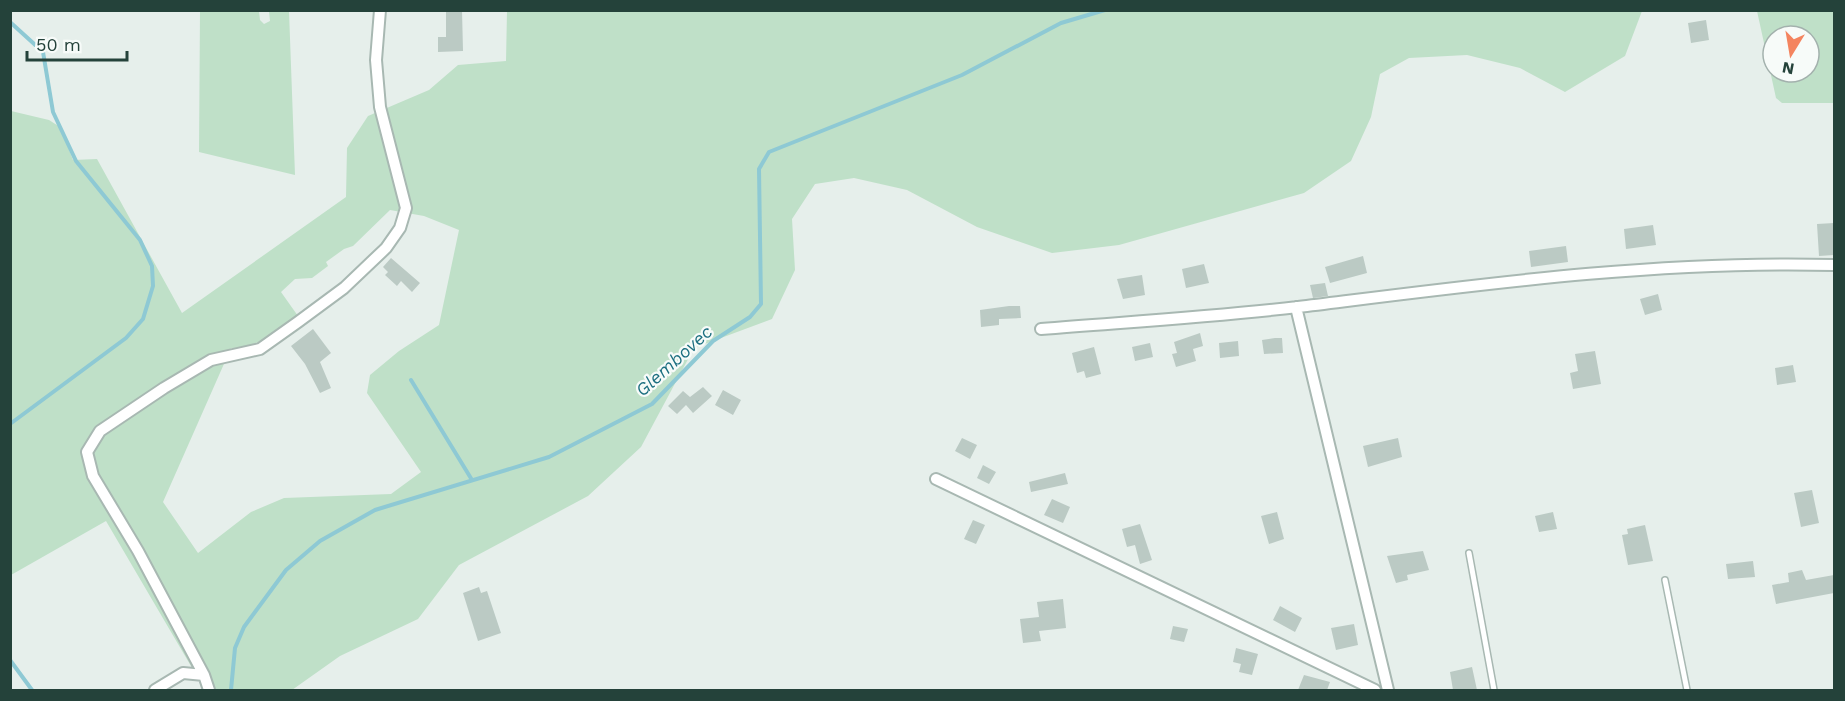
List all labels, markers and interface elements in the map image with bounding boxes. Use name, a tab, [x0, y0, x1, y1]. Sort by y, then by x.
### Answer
scale bar	[27, 24, 128, 62]
north arrow	[1761, 24, 1821, 84]
text: 50 m	[36, 34, 81, 55]
text: N	[1781, 58, 1796, 79]
water label: Glembovec	[631, 321, 716, 400]

